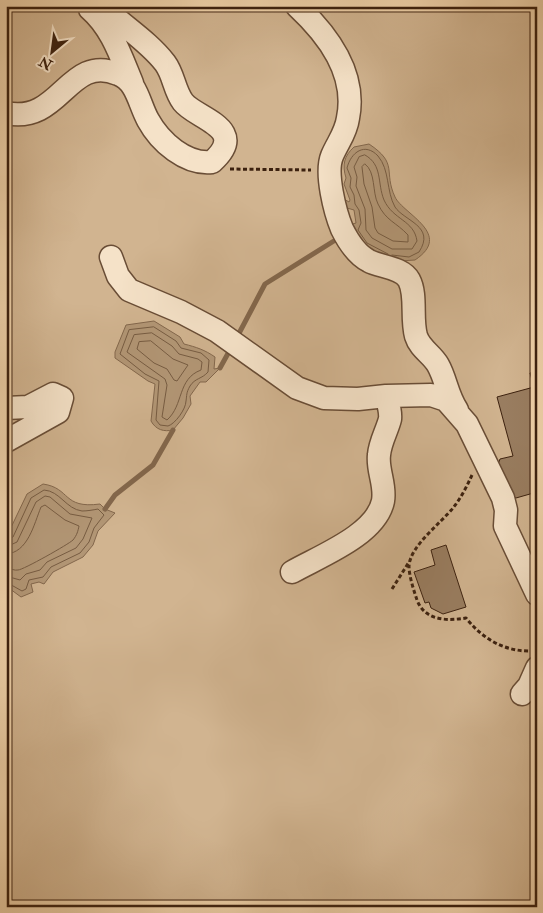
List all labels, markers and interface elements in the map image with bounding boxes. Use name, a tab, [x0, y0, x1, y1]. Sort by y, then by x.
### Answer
north arrow	[28, 28, 78, 78]
text: N	[36, 52, 56, 74]

